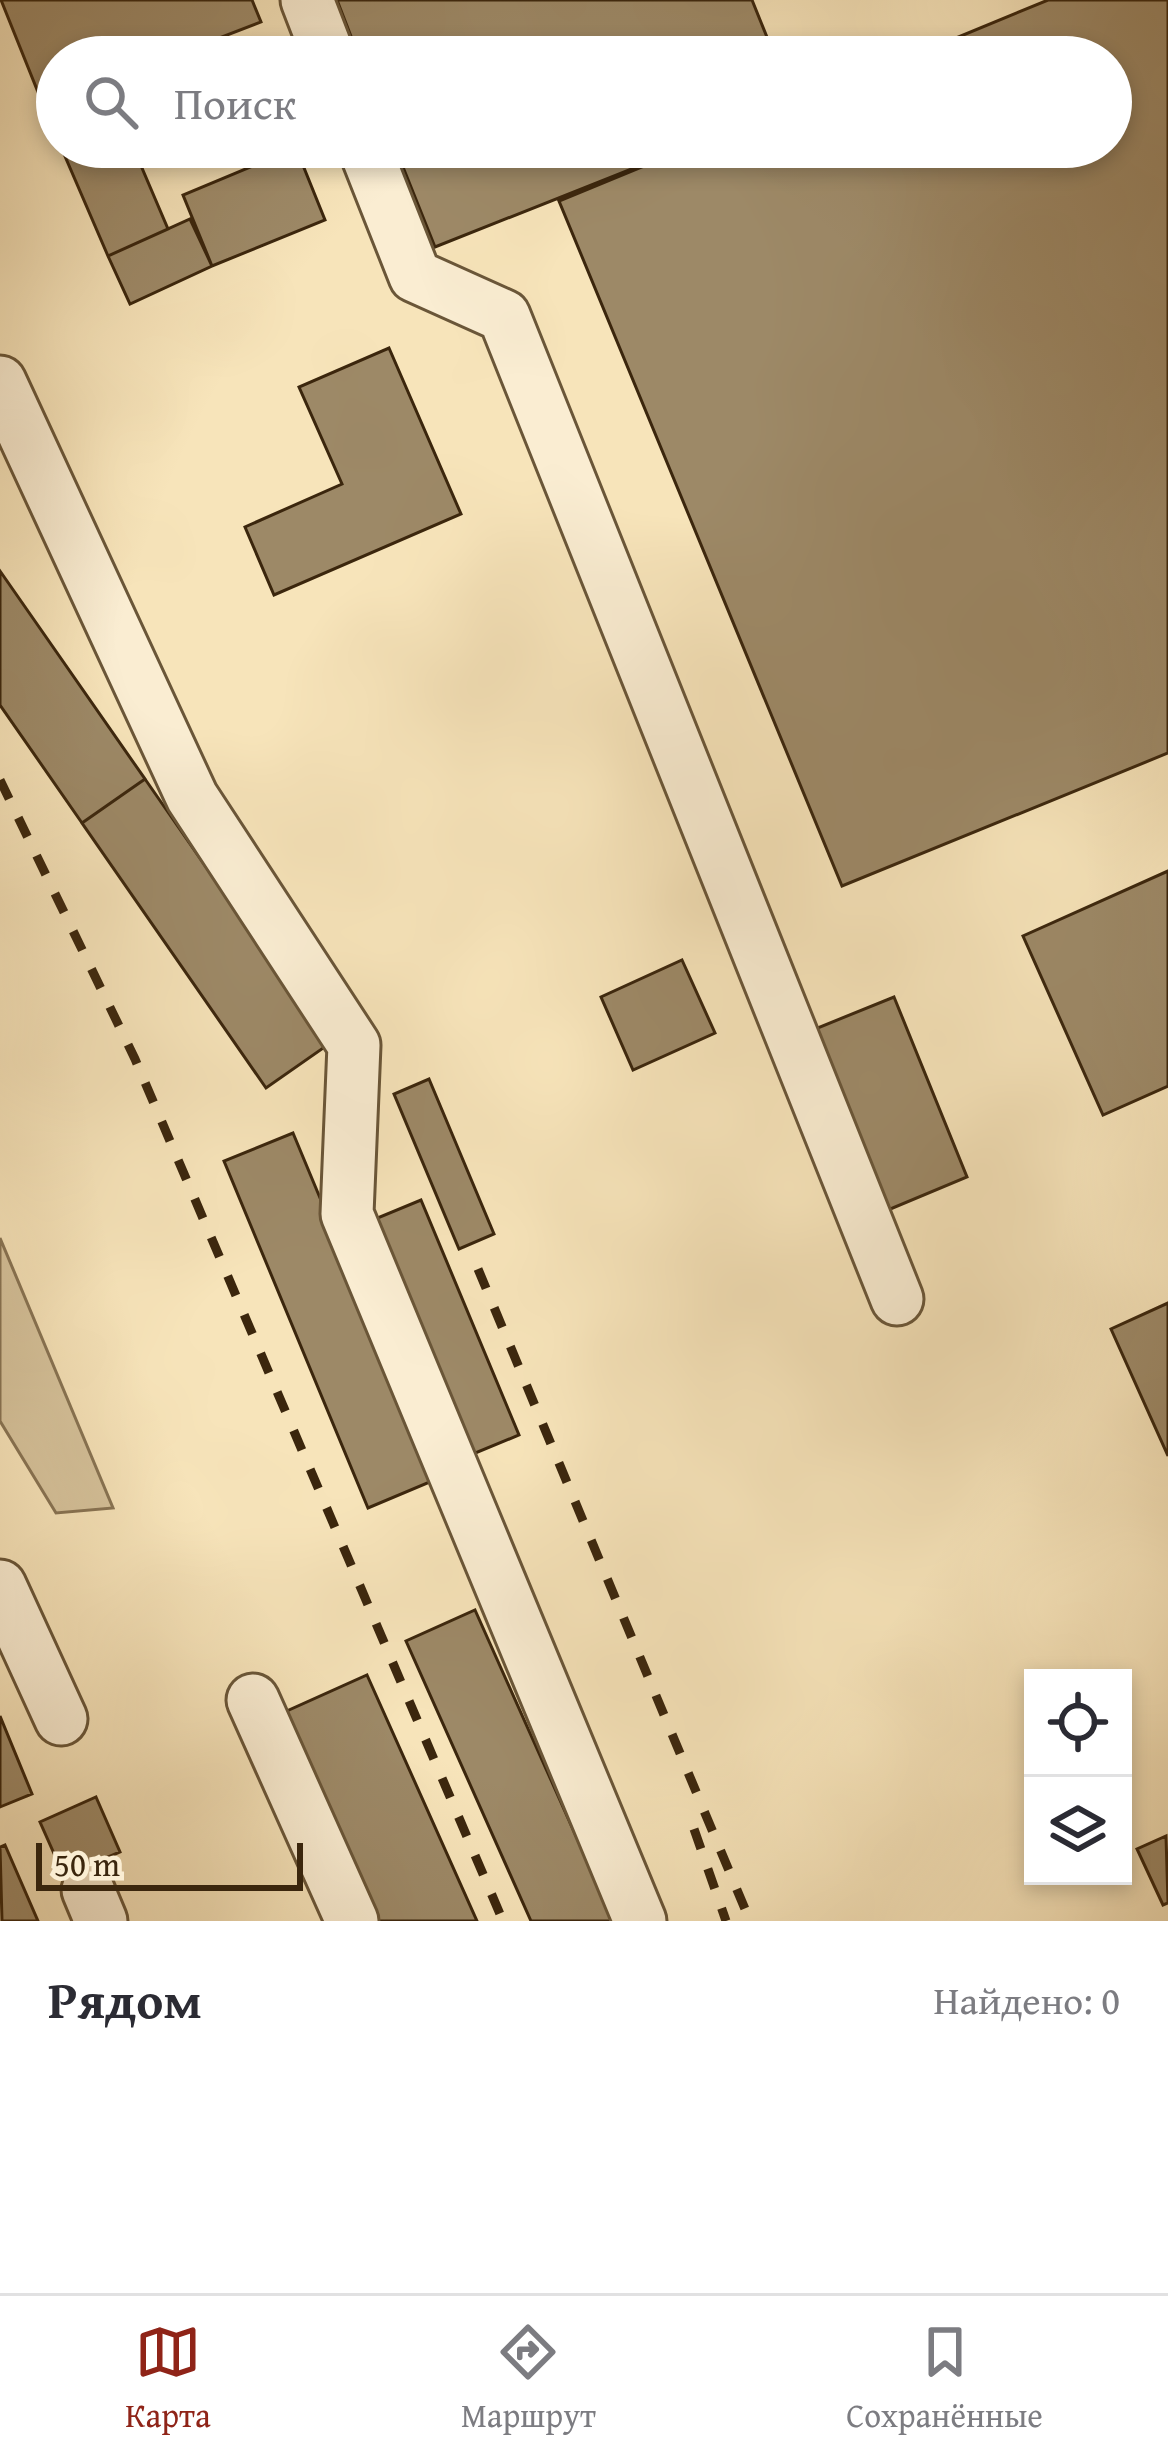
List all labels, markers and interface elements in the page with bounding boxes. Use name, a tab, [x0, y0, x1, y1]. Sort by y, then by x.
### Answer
search box	[36, 36, 1132, 168]
icon: search	[78, 69, 144, 135]
text: Поиск	[174, 70, 296, 135]
map controls	[1024, 1669, 1132, 1885]
button: locate	[1024, 1669, 1132, 1777]
button: layers	[1024, 1777, 1132, 1885]
scale bar	[36, 1837, 303, 1890]
text: 50 m	[54, 1840, 120, 1888]
text: Рядом	[48, 1962, 202, 2037]
text: Найдено: 0	[933, 1971, 1120, 2028]
tab: Карта	[125, 2319, 211, 2439]
tab: Маршрут	[461, 2319, 596, 2439]
tab: Сохранённые	[846, 2319, 1043, 2439]

